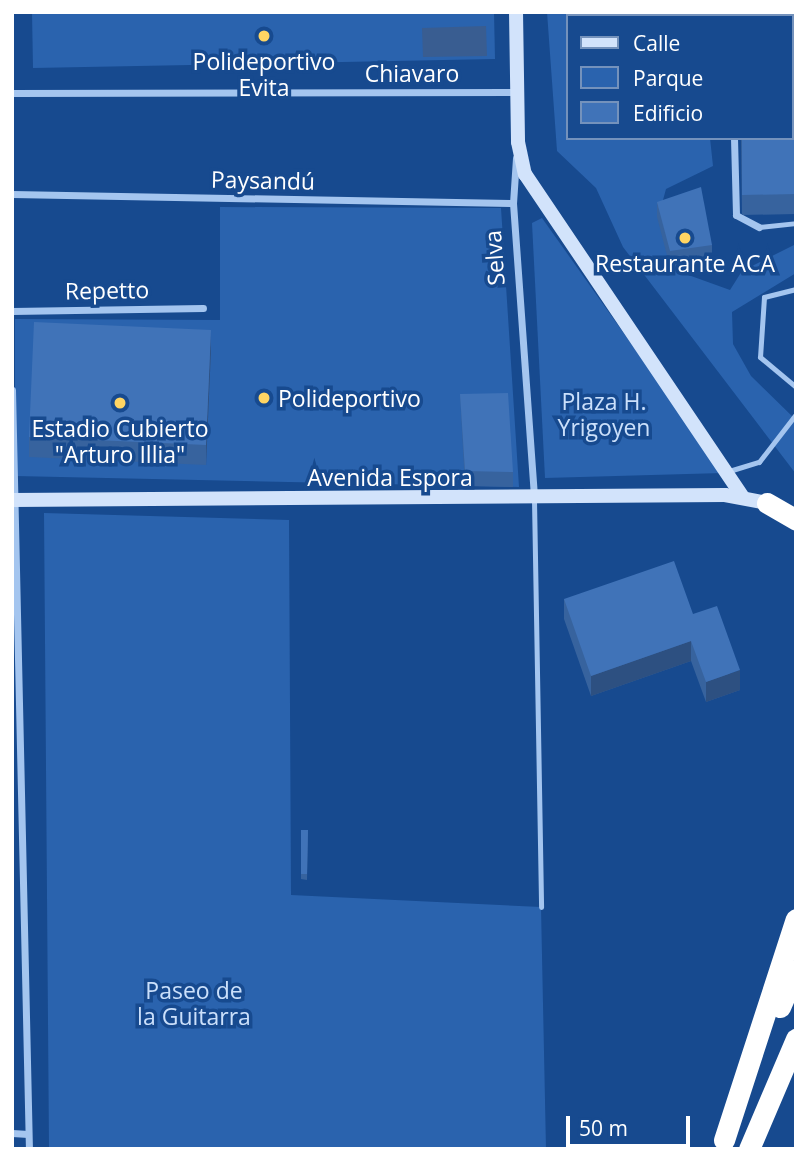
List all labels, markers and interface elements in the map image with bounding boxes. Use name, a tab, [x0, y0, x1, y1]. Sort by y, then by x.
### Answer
legend	[566, 14, 794, 140]
marker: Polideportivo Evita	[256, 28, 272, 44]
text: Calle	[633, 29, 680, 57]
place label: Polideportivo Evita	[193, 47, 335, 101]
street label: Chiavaro	[365, 59, 459, 87]
text: Parque	[633, 64, 703, 92]
text: Edificio	[633, 99, 703, 127]
street label: Paysandú	[211, 165, 315, 195]
street label: Selva	[478, 229, 510, 287]
marker: Restaurante ACA	[677, 230, 693, 246]
place label: Restaurante ACA	[595, 249, 775, 277]
street label: Repetto	[65, 275, 149, 305]
place label: Polideportivo	[278, 384, 421, 412]
park label: Plaza H. Yrigoyen	[558, 387, 650, 441]
marker: Polideportivo	[256, 390, 272, 406]
marker: Estadio Cubierto "Arturo Illia"	[112, 395, 128, 411]
place label: Estadio Cubierto "Arturo Illia"	[31, 414, 209, 468]
street label: Avenida Espora	[307, 463, 473, 491]
park label: Paseo de la Guitarra	[137, 976, 251, 1030]
scale bar	[570, 1102, 694, 1146]
text: 50 m	[579, 1114, 628, 1142]

